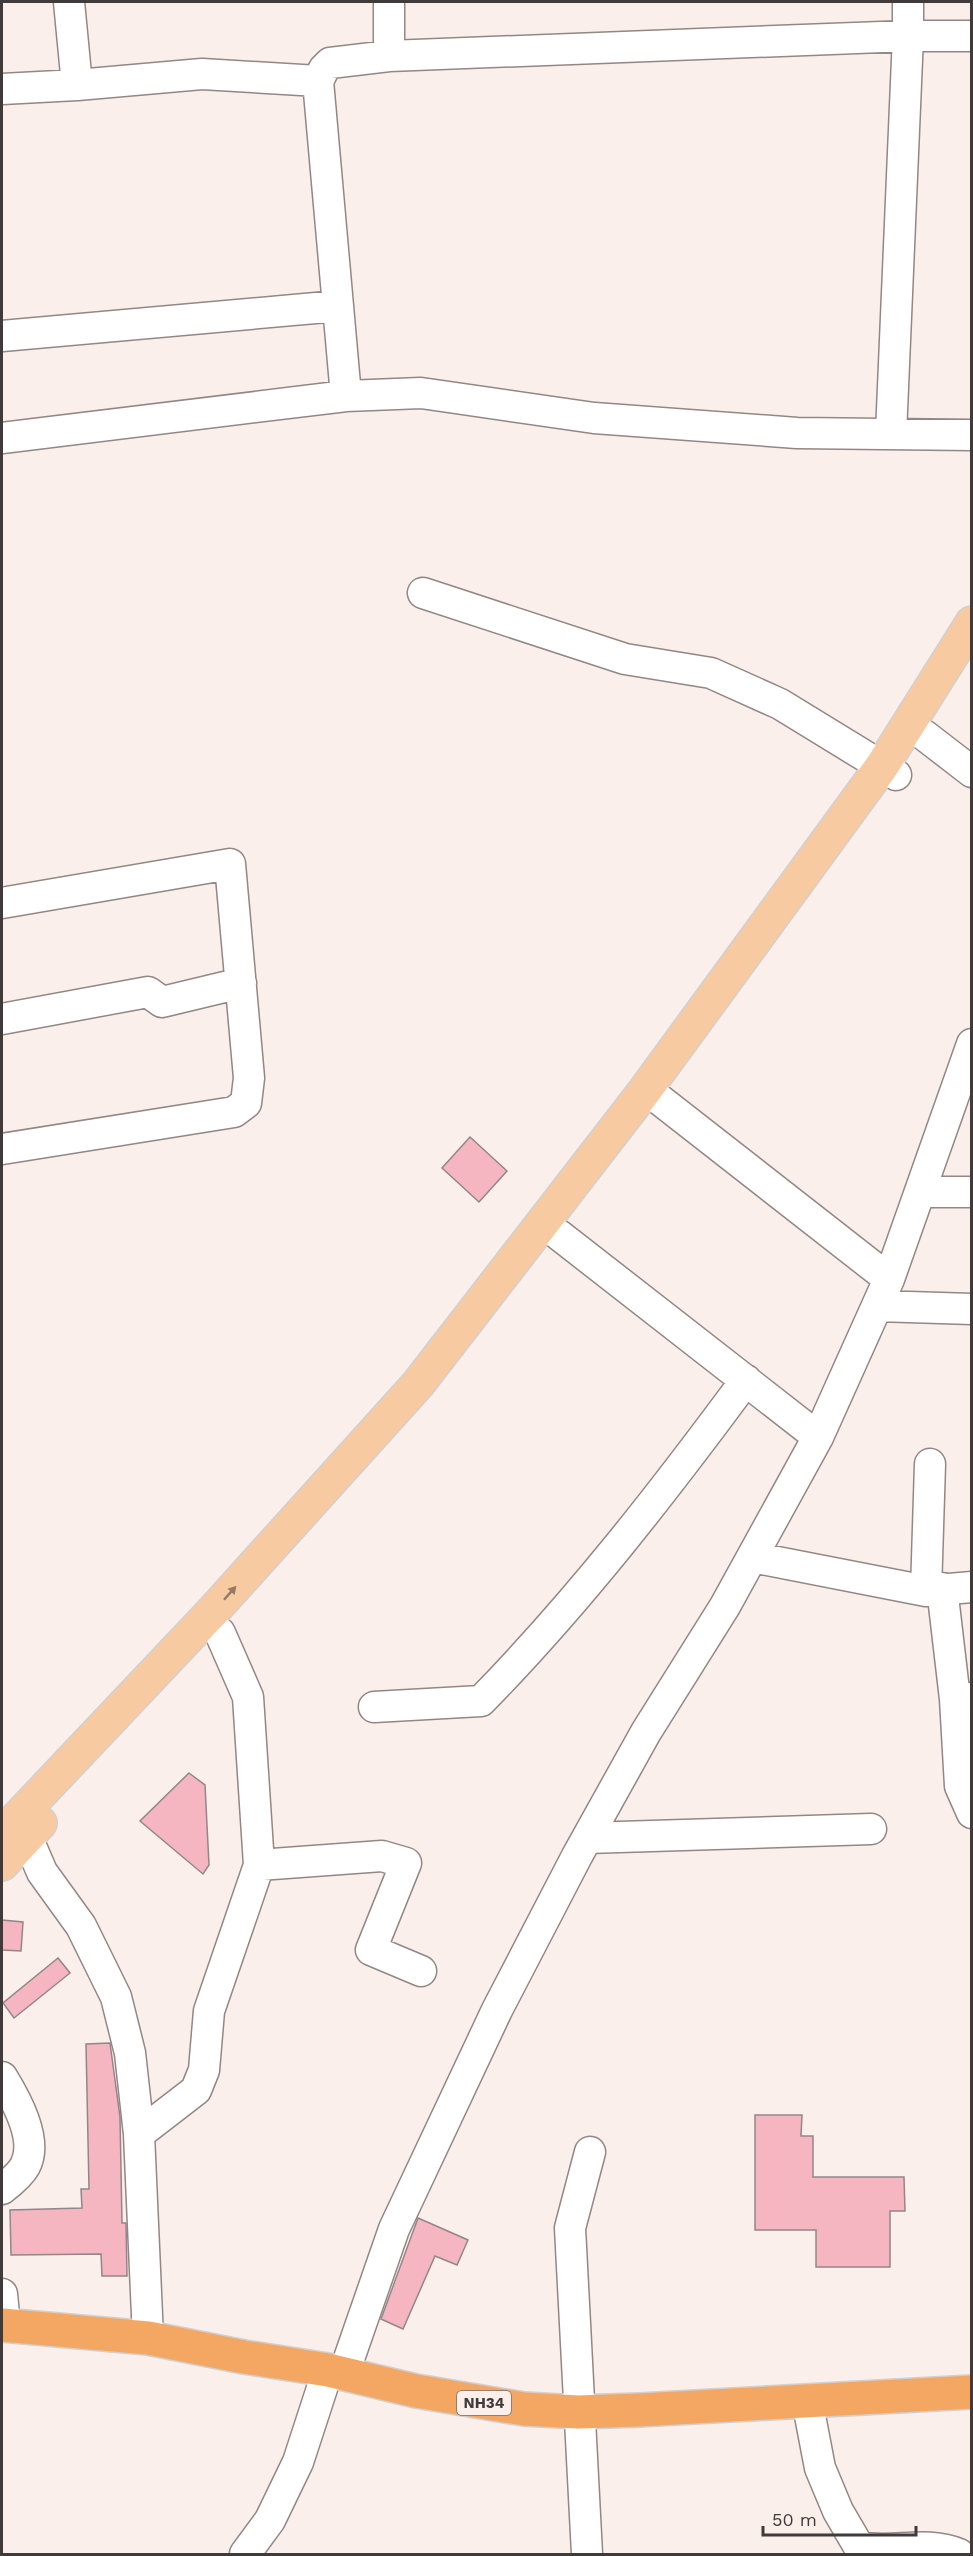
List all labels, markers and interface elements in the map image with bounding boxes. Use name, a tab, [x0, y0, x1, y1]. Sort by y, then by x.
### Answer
one-way arrow	[222, 1587, 236, 1601]
road number: NH34	[457, 2391, 511, 2415]
scale bar	[763, 2499, 916, 2537]
text: 50 m	[772, 2509, 817, 2530]

